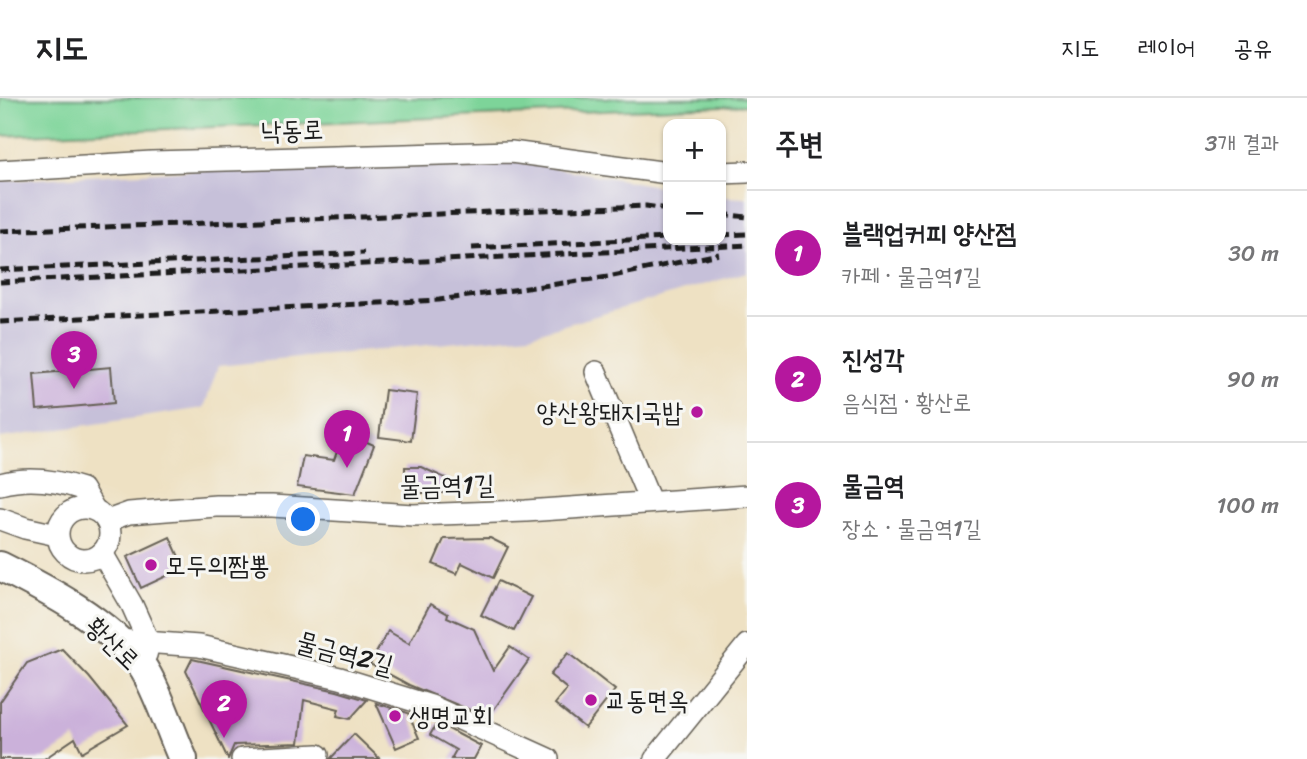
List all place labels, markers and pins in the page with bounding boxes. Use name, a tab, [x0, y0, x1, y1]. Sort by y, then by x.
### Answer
pin: 3	[51, 331, 97, 389]
place label: 양산왕돼지국밥	[537, 389, 683, 435]
marker: 양산왕돼지국밥	[689, 404, 705, 420]
pin: 1	[324, 410, 370, 468]
place label: 모두의짬뽕	[165, 542, 270, 588]
marker: 모두의짬뽕	[143, 557, 159, 573]
place label: 교동면옥	[605, 677, 689, 723]
pin: 2	[201, 680, 247, 738]
marker: 교동면옥	[583, 692, 599, 708]
place label: 생명교회	[409, 693, 493, 739]
marker: 생명교회	[387, 708, 403, 724]

